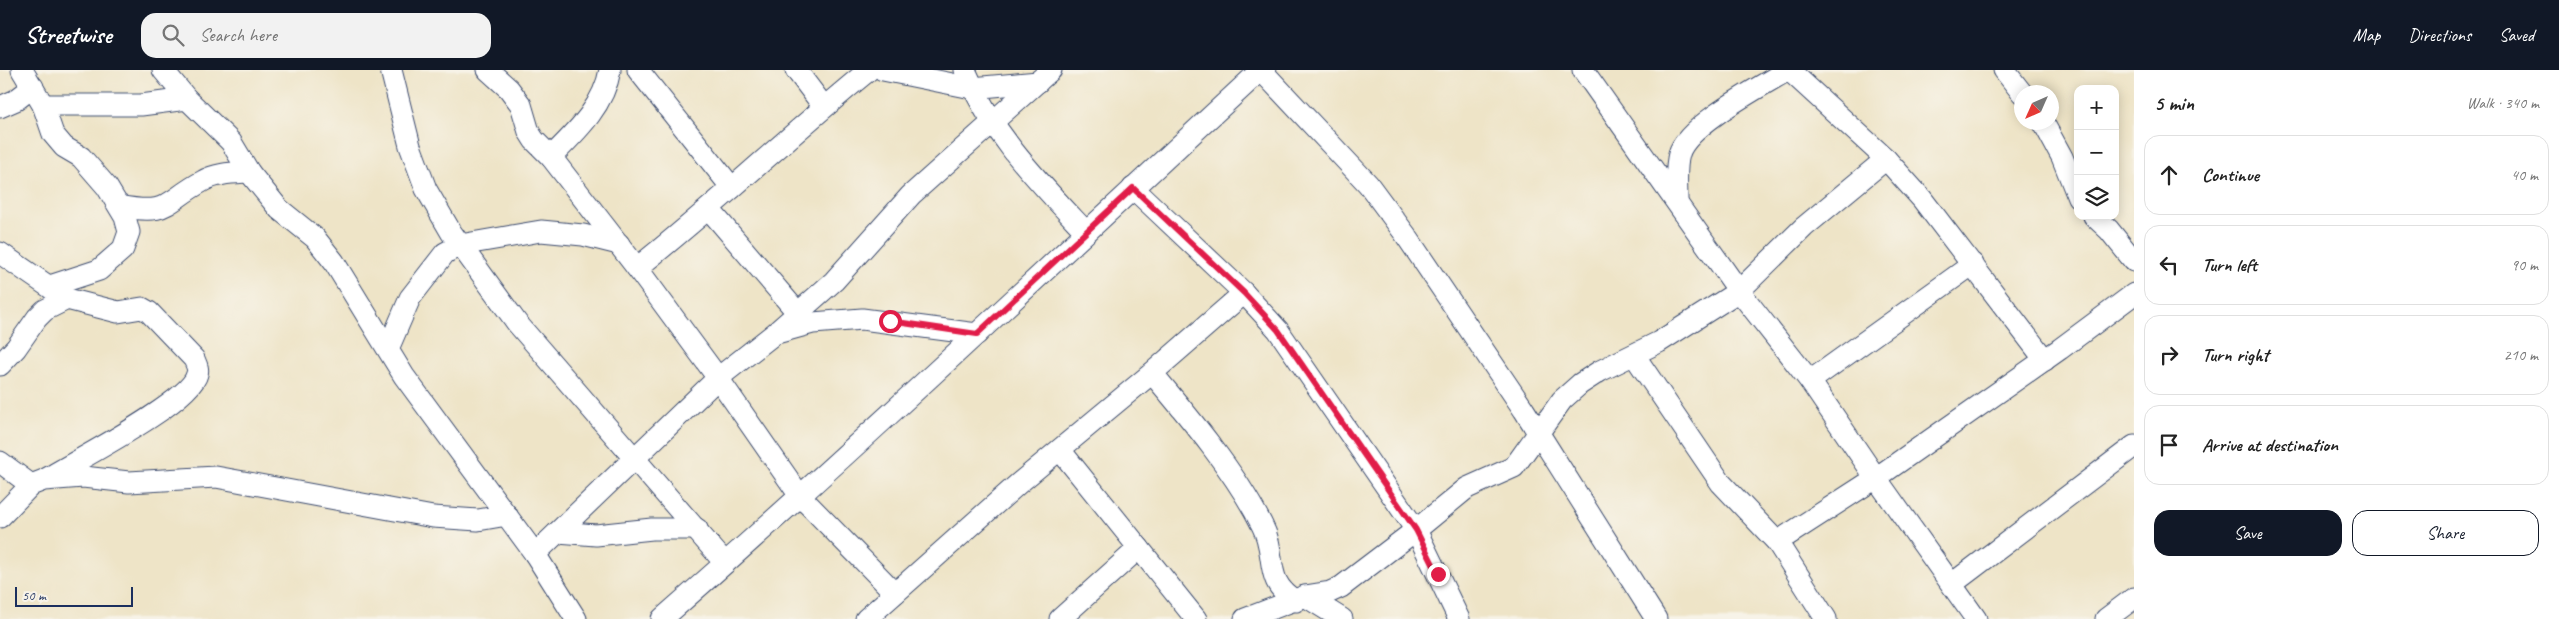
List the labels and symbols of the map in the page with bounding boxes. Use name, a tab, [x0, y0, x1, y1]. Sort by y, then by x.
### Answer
north arrow	[2014, 85, 2059, 130]
route start	[879, 310, 902, 333]
route end	[1427, 563, 1450, 586]
scale bar	[15, 584, 132, 607]

